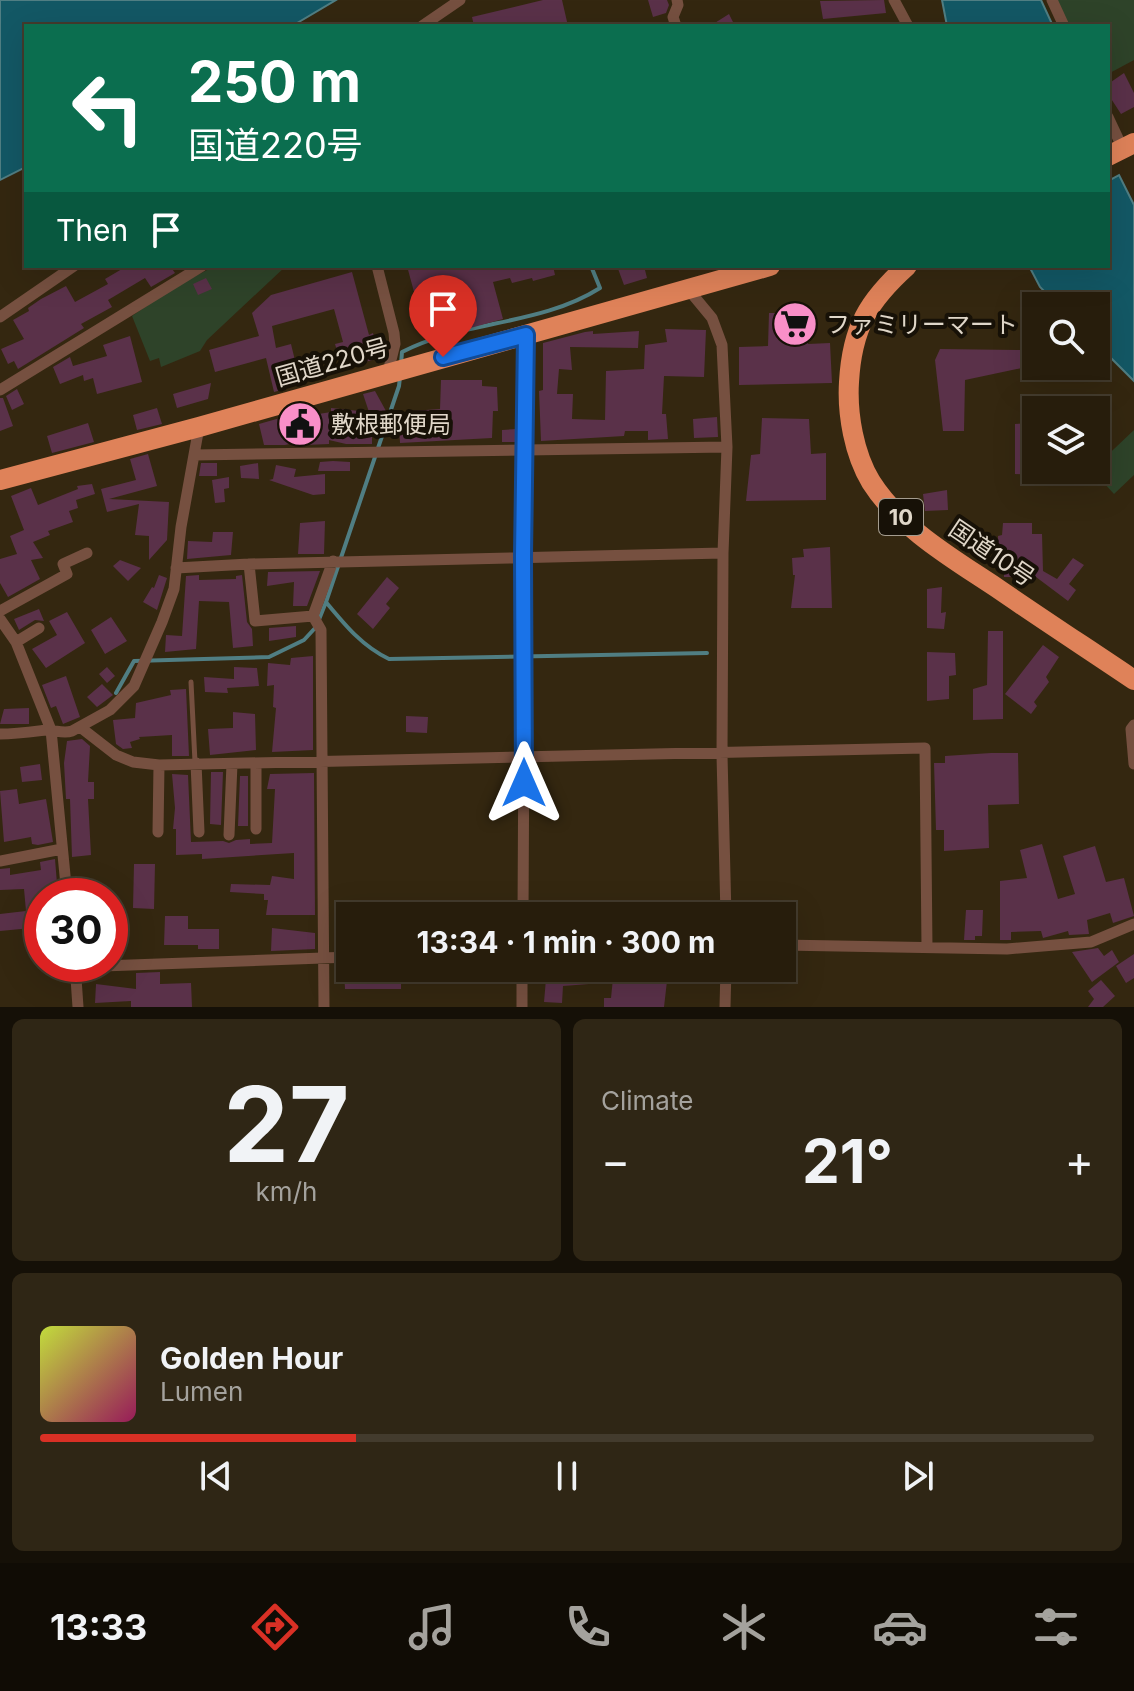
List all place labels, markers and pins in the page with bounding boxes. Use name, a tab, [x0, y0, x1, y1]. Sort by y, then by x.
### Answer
pin	[409, 275, 477, 357]
supermarket icon: ファミリーマート	[771, 300, 819, 348]
place label: ファミリーマート	[826, 310, 1018, 339]
public building icon: 敷根郵便局	[276, 400, 324, 448]
place label: 敷根郵便局	[331, 410, 451, 439]

